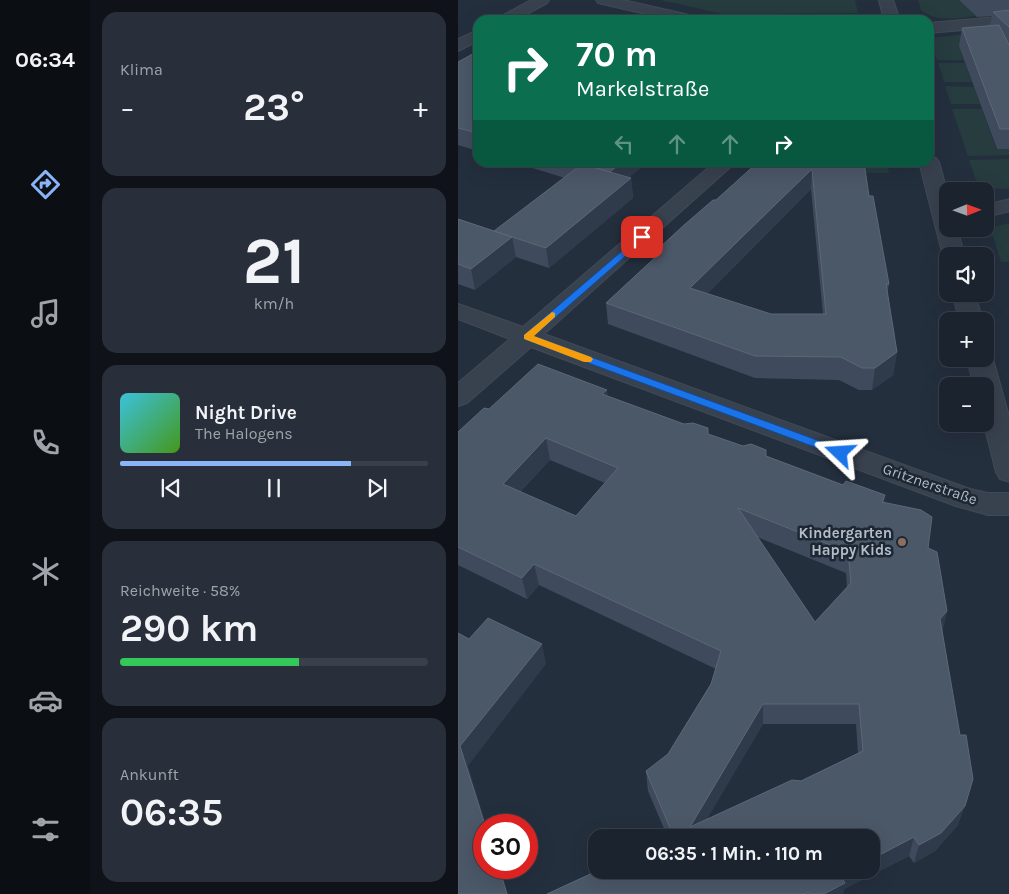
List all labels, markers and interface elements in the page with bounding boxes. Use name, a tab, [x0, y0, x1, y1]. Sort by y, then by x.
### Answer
text: 70 m	[576, 34, 658, 75]
icon: right	[493, 35, 558, 100]
text: 06:34	[15, 47, 75, 73]
text: Klima	[120, 60, 163, 79]
text: Markelstraße	[576, 76, 709, 102]
text: 23°	[243, 85, 305, 130]
text: −	[120, 91, 135, 124]
text: +	[413, 91, 428, 124]
icon: left	[610, 130, 638, 158]
icon: ahead	[663, 130, 691, 158]
icon: ahead	[716, 130, 744, 158]
icon: right	[769, 130, 797, 158]
icon: directions	[28, 167, 63, 202]
north arrow	[939, 182, 994, 238]
map controls	[939, 182, 994, 432]
pin	[621, 216, 663, 258]
text: 21	[243, 223, 305, 299]
icon: arrive	[628, 223, 656, 251]
button: sound	[939, 247, 994, 302]
text: km/h	[254, 294, 294, 313]
icon: music	[28, 296, 63, 331]
button: +	[939, 312, 994, 367]
button: −	[939, 377, 994, 432]
text: Night Drive	[195, 402, 297, 424]
text: The Halogens	[195, 424, 293, 443]
icon: phone	[28, 425, 63, 460]
position arrow	[813, 426, 865, 478]
street label: Gritznerstraße	[880, 459, 980, 509]
icon: previous	[157, 474, 185, 502]
icon: pause	[260, 474, 288, 502]
icon: next	[363, 474, 391, 502]
place label: Kindergarten Happy Kids	[798, 524, 892, 559]
marker: Kindergarten Happy Kids	[896, 536, 908, 548]
icon: climate	[28, 554, 63, 589]
text: Reichweite · 58%	[120, 581, 240, 600]
text: 290 km	[120, 606, 258, 651]
icon: car	[28, 683, 63, 718]
text: Ankunft	[120, 765, 179, 784]
text: 06:35	[120, 790, 223, 835]
icon: filters	[28, 812, 63, 847]
speed limit sign: 30	[473, 814, 538, 879]
text: 06:35 · 1 Min. · 110 m	[645, 843, 823, 865]

